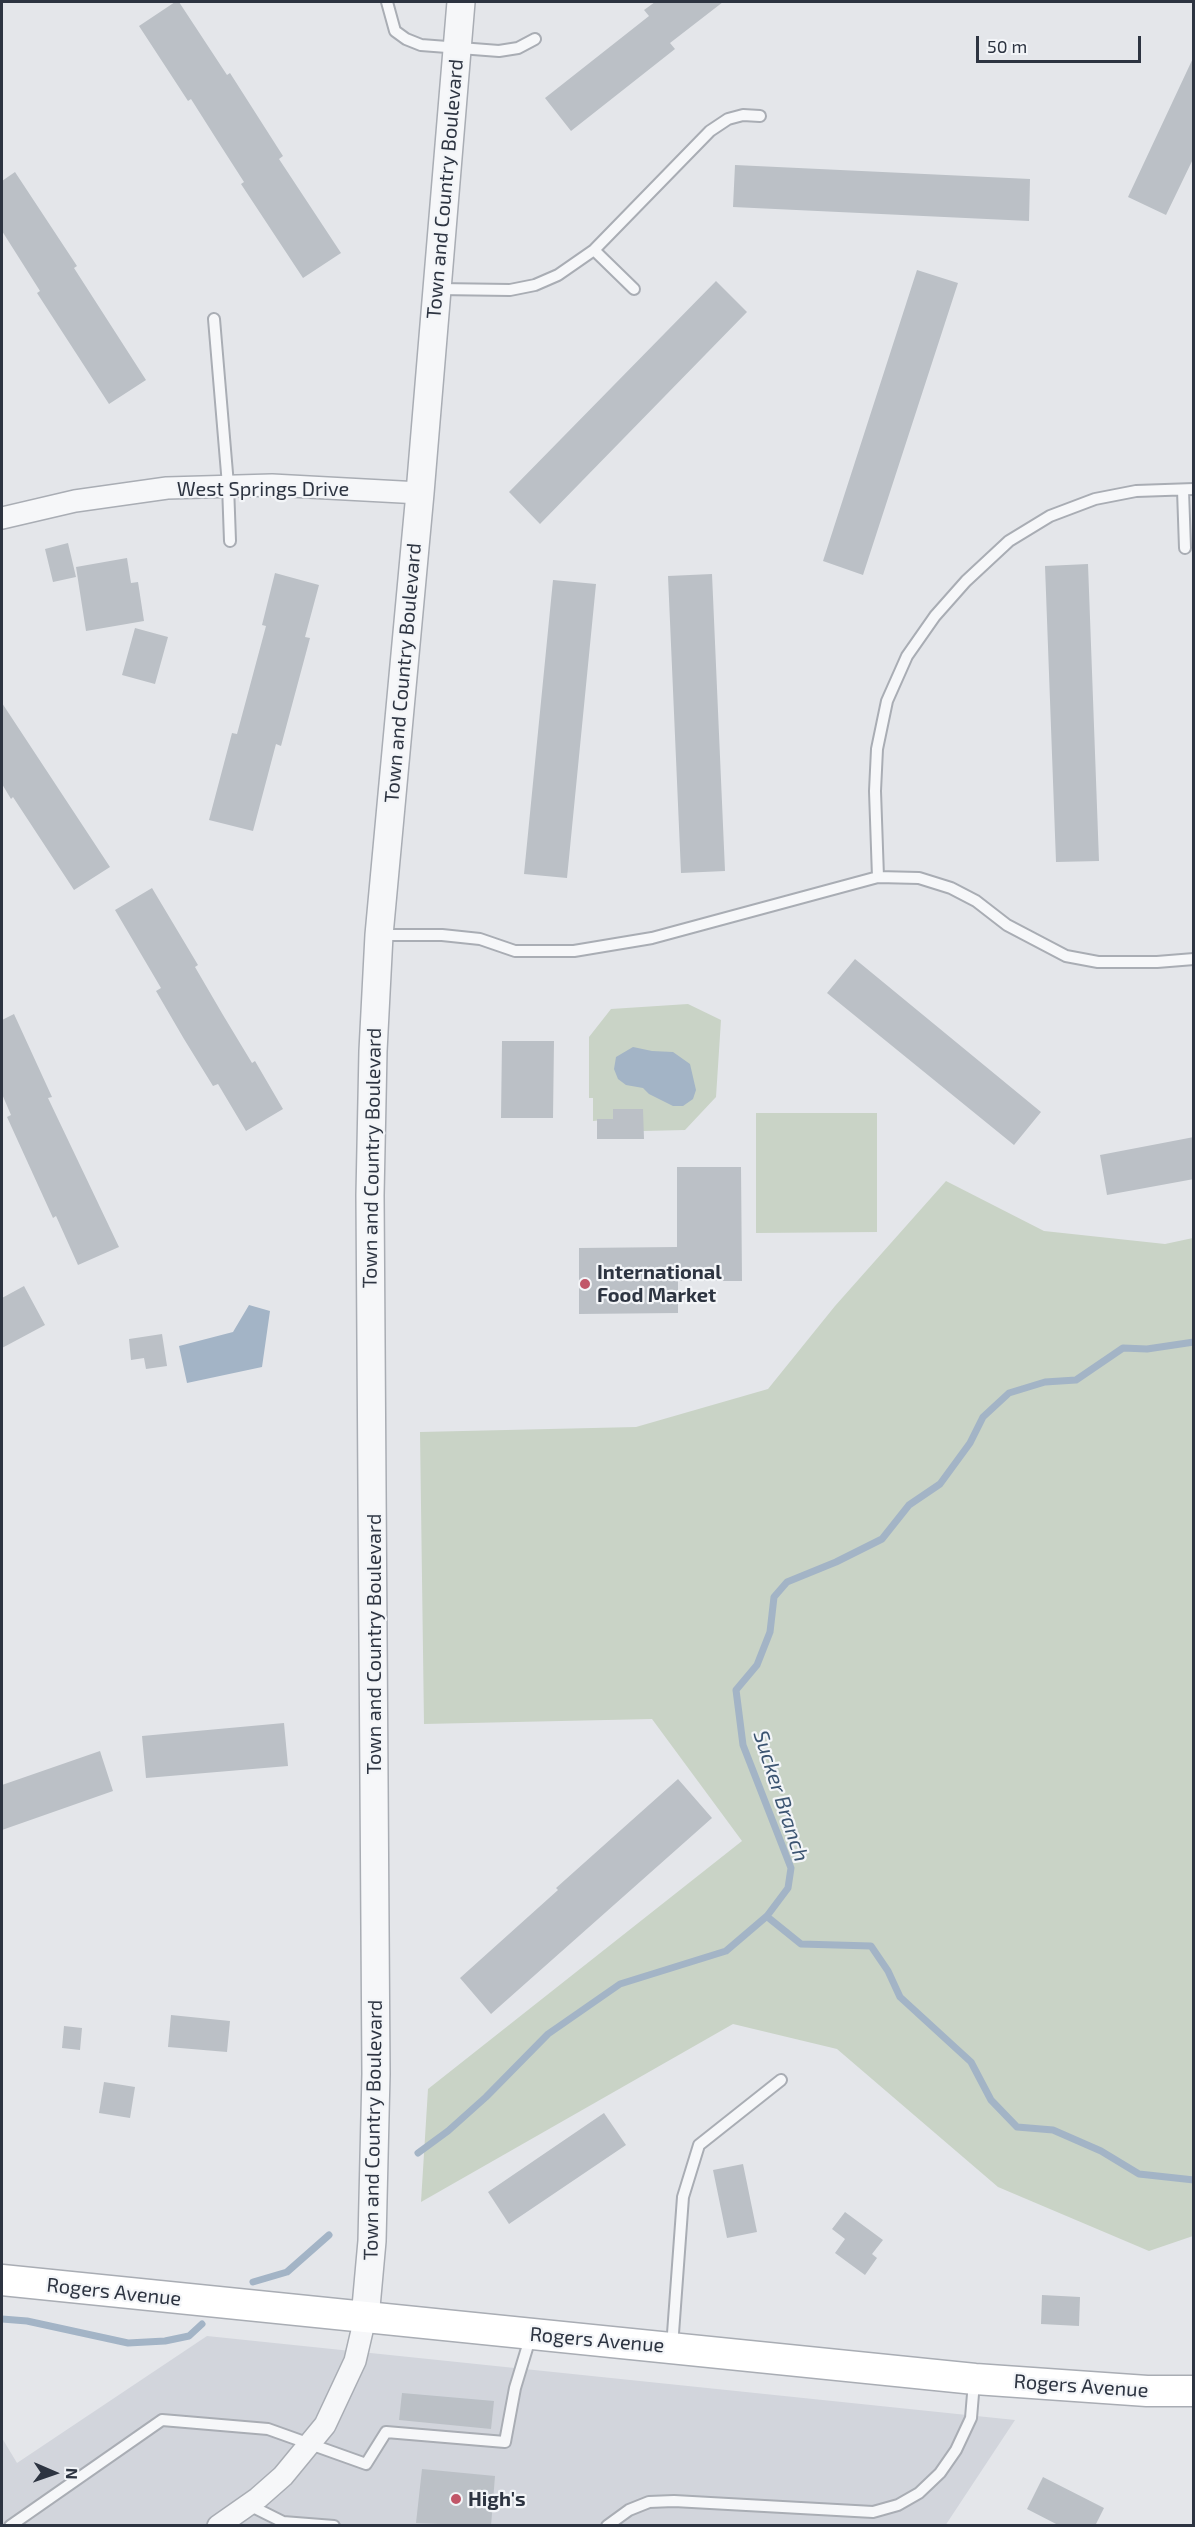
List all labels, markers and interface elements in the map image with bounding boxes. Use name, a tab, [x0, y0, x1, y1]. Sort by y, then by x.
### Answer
scale bar	[979, 24, 1144, 62]
text: 50 m	[987, 35, 1027, 57]
street label: Town and Country Boulevard	[422, 58, 468, 320]
street label: West Springs Drive	[177, 477, 349, 501]
street label: Town and Country Boulevard	[380, 542, 426, 804]
street label: Town and Country Boulevard	[358, 1027, 386, 1289]
place label: International Food Market	[597, 1260, 722, 1307]
marker: International Food Market	[578, 1277, 592, 1291]
street label: Town and Country Boulevard	[362, 1514, 386, 1774]
water label: Sucker Branch	[748, 1727, 814, 1865]
street label: Town and Country Boulevard	[359, 1999, 387, 2261]
street label: Rogers Avenue	[46, 2273, 182, 2311]
street label: Rogers Avenue	[529, 2322, 665, 2358]
street label: Rogers Avenue	[1013, 2369, 1149, 2403]
north arrow	[24, 2443, 84, 2503]
text: N	[63, 2468, 82, 2480]
place label: High's	[468, 2487, 526, 2511]
marker: High's	[449, 2492, 463, 2506]

